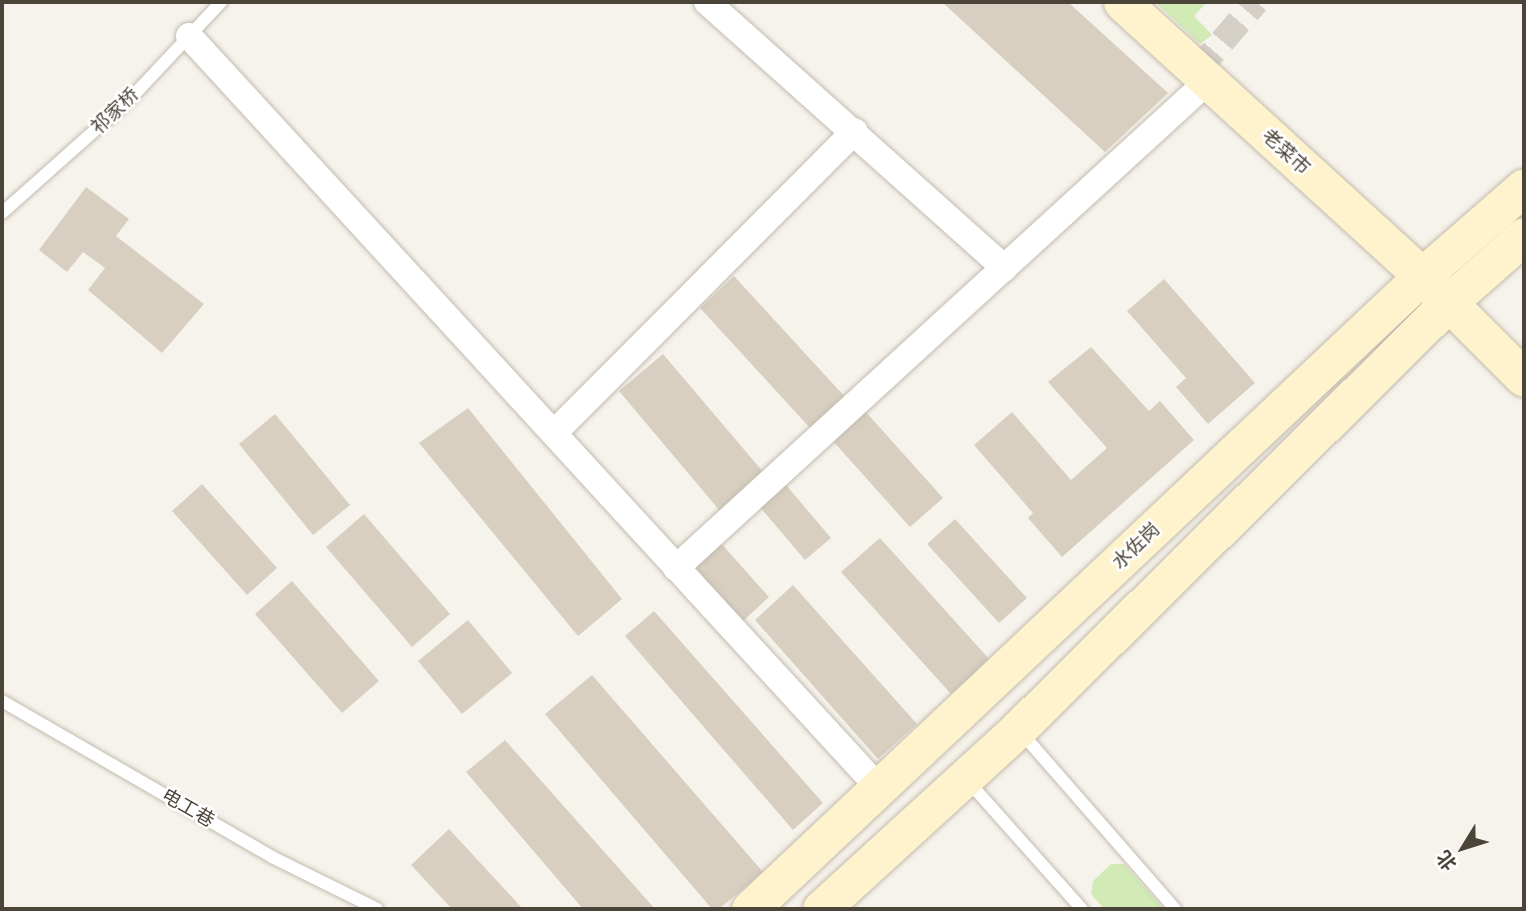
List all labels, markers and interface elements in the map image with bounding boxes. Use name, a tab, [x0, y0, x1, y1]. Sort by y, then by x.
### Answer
street label: 祁家桥	[86, 83, 144, 139]
street label: 老菜市	[1257, 124, 1315, 180]
street label: 水佐岗	[1107, 518, 1165, 574]
street label: 电工巷	[158, 784, 218, 832]
north arrow	[1428, 813, 1498, 883]
text: 北	[1431, 846, 1462, 876]

